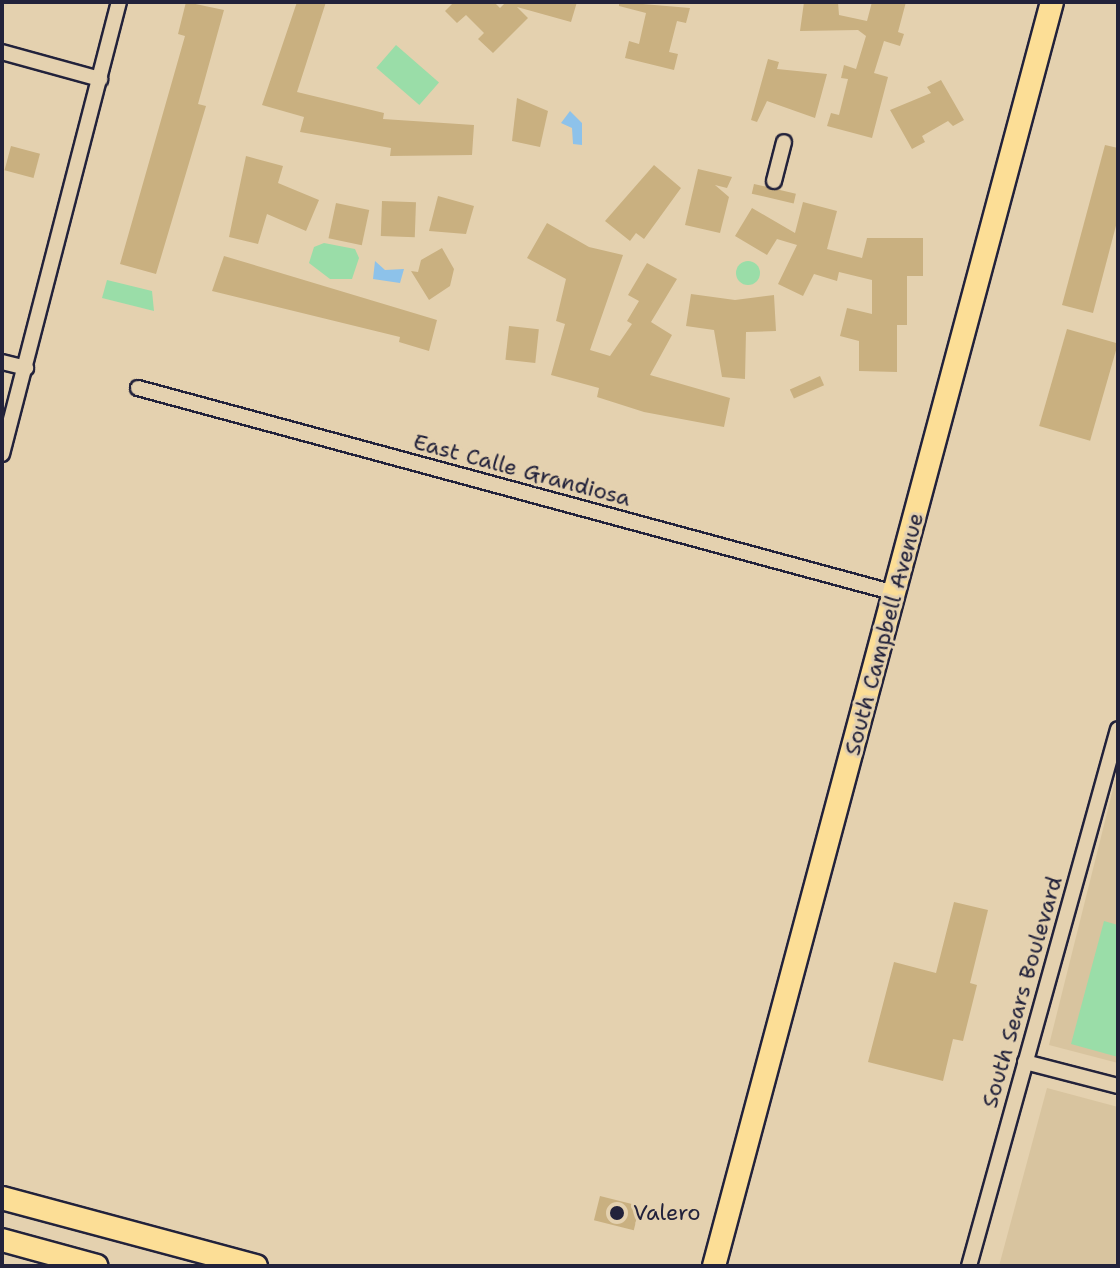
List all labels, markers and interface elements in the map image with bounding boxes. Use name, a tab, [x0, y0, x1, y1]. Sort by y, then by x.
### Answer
street label: East Calle Grandiosa	[410, 428, 634, 512]
street label: South Campbell Avenue	[839, 510, 929, 758]
street label: South Sears Boulevard	[976, 873, 1068, 1111]
place label: Valero	[633, 1200, 701, 1226]
marker: Valero	[608, 1204, 626, 1222]

